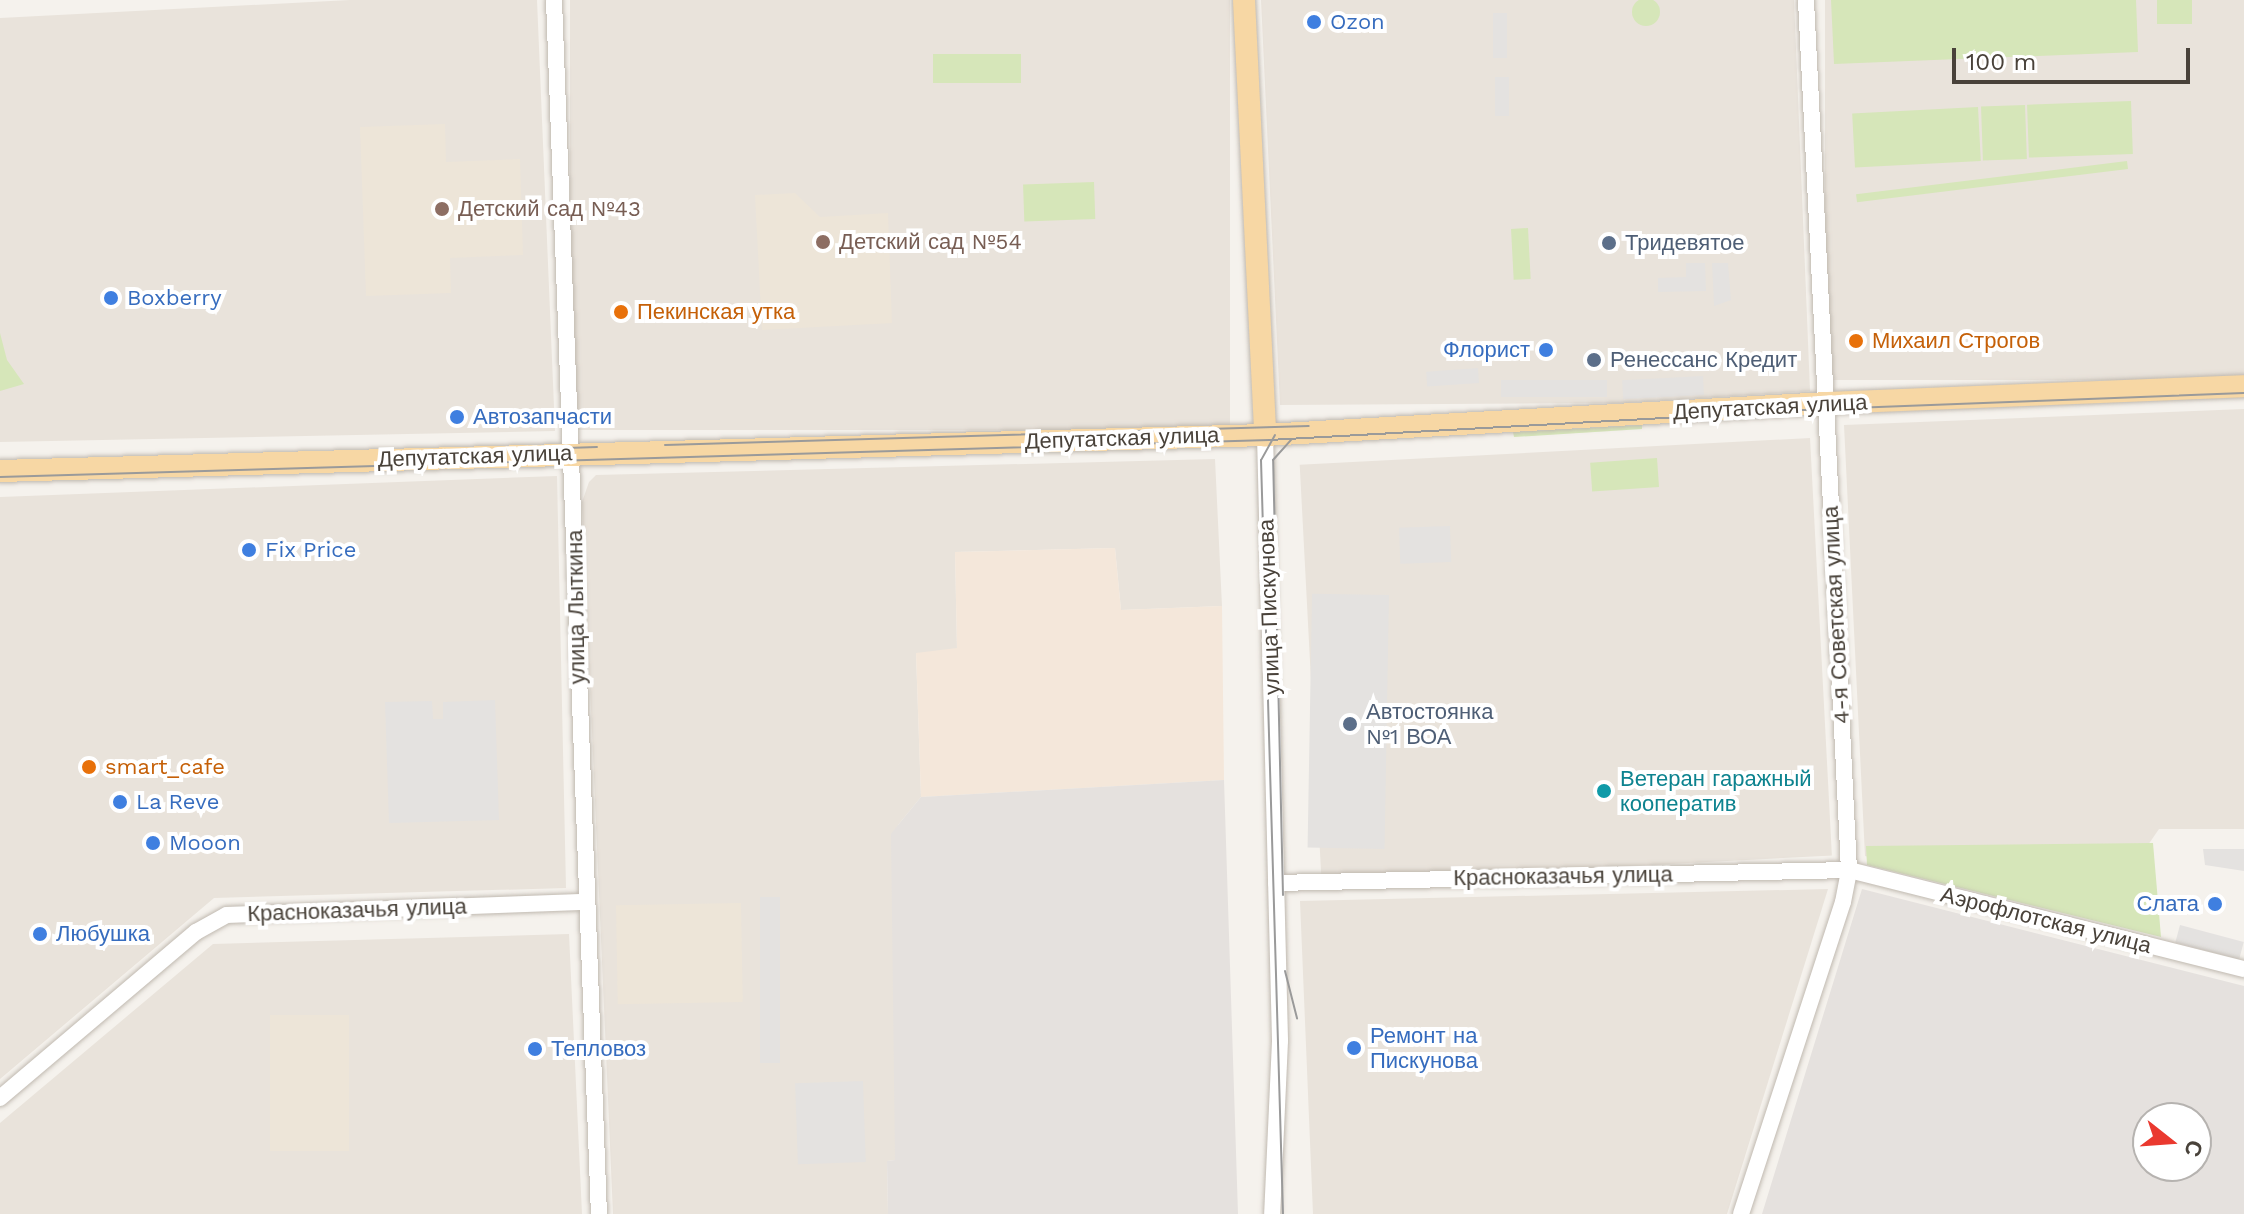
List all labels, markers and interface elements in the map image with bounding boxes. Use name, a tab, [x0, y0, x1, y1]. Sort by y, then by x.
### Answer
place label: Ozon	[1330, 9, 1385, 35]
marker: Ozon	[1305, 13, 1323, 31]
scale bar	[1956, 32, 2194, 82]
text: 100 m	[1966, 48, 2036, 76]
place label: Детский сад №43	[458, 196, 641, 222]
marker: Детский сад №43	[433, 200, 451, 218]
place label: Детский сад №54	[839, 229, 1022, 255]
place label: Тридевятое	[1625, 230, 1744, 256]
marker: Детский сад №54	[814, 233, 832, 251]
marker: Тридевятое	[1600, 234, 1618, 252]
place label: Boxberry	[127, 285, 222, 311]
marker: Boxberry	[102, 289, 120, 307]
place label: Пекинская утка	[637, 299, 795, 325]
marker: Пекинская утка	[612, 303, 630, 321]
place label: Михаил Строгов	[1872, 328, 2040, 354]
marker: Михаил Строгов	[1847, 332, 1865, 350]
place label: Флорист	[1443, 337, 1530, 363]
marker: Флорист	[1537, 341, 1555, 359]
place label: Ренессанс Кредит	[1610, 347, 1797, 373]
marker: Ренессанс Кредит	[1585, 351, 1603, 369]
street label: Депутатская улица	[1672, 389, 1868, 425]
place label: Автозапчасти	[473, 404, 612, 430]
marker: Автозапчасти	[448, 408, 466, 426]
street label: Депутатская улица	[1024, 421, 1220, 455]
street label: Депутатская улица	[377, 439, 573, 473]
street label: 4-я Советская улица	[1817, 505, 1855, 725]
street label: улица Пискунова	[1253, 519, 1285, 695]
street label: улица Лыткина	[561, 529, 591, 685]
place label: Fix Price	[265, 537, 357, 563]
marker: Fix Price	[240, 541, 258, 559]
place label: Автостоянка №1 ВОА	[1366, 698, 1493, 750]
marker: Автостоянка №1 ВОА	[1341, 715, 1359, 733]
place label: smart_cafe	[105, 754, 225, 780]
marker: smart_cafe	[80, 758, 98, 776]
place label: Ветеран гаражный кооператив	[1620, 765, 1812, 816]
marker: Ветеран гаражный кооператив	[1595, 782, 1613, 800]
place label: La Reve	[136, 789, 220, 815]
marker: La Reve	[111, 793, 129, 811]
place label: Mooon	[169, 830, 241, 856]
marker: Mooon	[144, 834, 162, 852]
street label: Красноказачья улица	[1453, 861, 1673, 891]
street label: Аэрофлотская улица	[1938, 881, 2154, 959]
place label: Слата	[2136, 891, 2199, 917]
street label: Красноказачья улица	[247, 893, 467, 927]
marker: Слата	[2206, 895, 2224, 913]
place label: Любушка	[56, 921, 150, 947]
marker: Любушка	[31, 925, 49, 943]
place label: Ремонт на Пискунова	[1370, 1022, 1478, 1074]
place label: Тепловоз	[551, 1036, 646, 1062]
marker: Ремонт на Пискунова	[1345, 1039, 1363, 1057]
marker: Тепловоз	[526, 1040, 544, 1058]
north arrow	[2132, 1102, 2212, 1182]
text: С	[2179, 1137, 2208, 1160]

